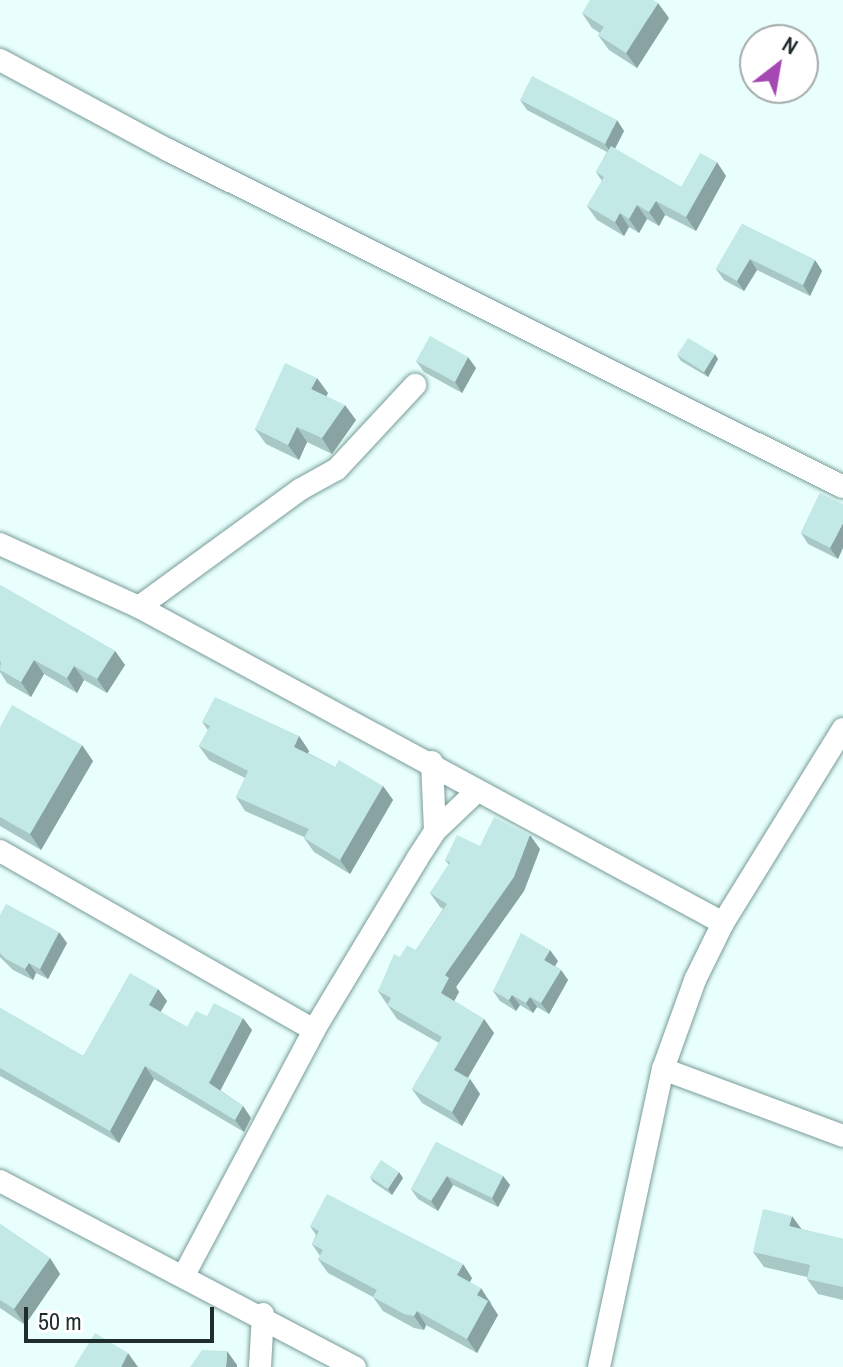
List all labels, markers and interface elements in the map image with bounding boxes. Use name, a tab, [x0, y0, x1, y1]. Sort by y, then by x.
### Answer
north arrow	[739, 24, 819, 104]
text: N	[777, 29, 804, 61]
scale bar	[28, 1291, 218, 1341]
text: 50 m	[38, 1305, 82, 1337]

